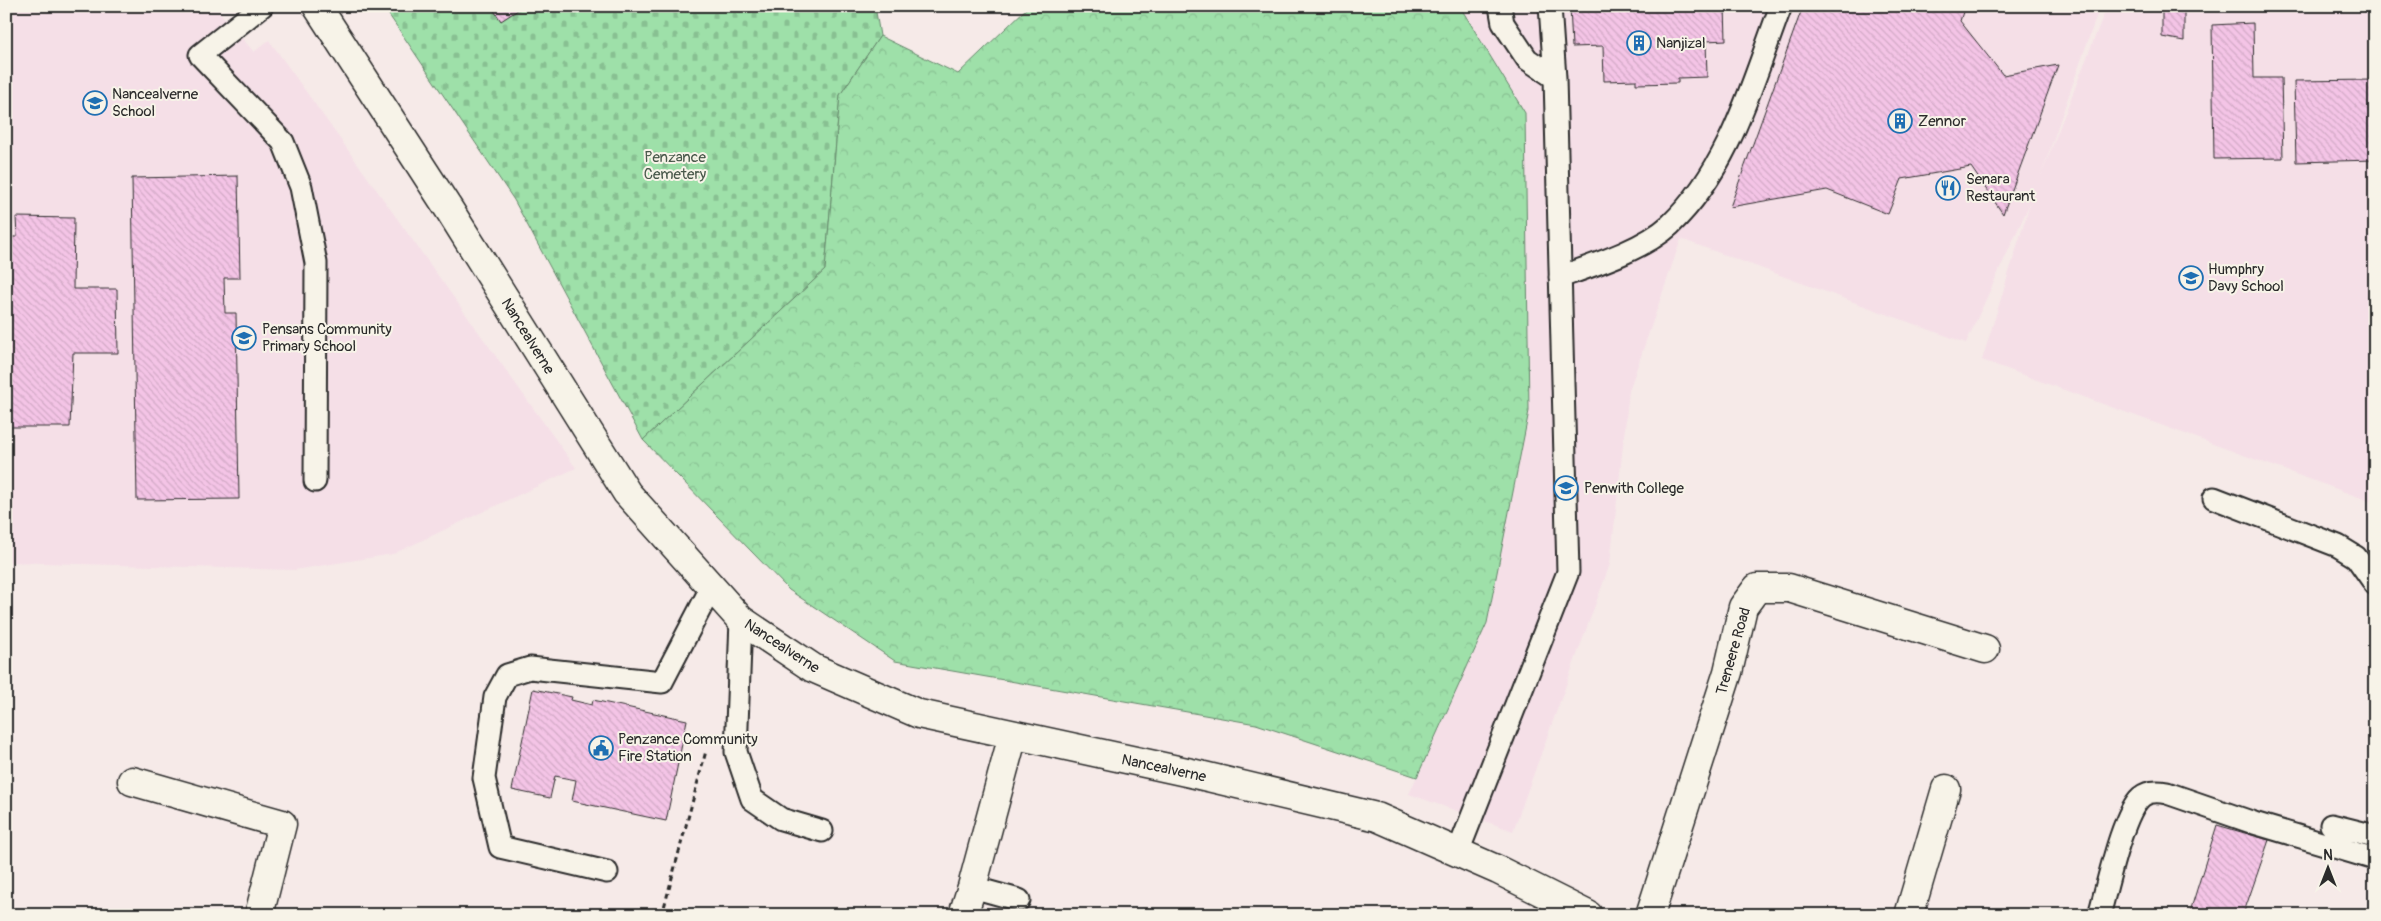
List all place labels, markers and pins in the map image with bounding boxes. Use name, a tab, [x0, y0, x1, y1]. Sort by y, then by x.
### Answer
building icon: Nanjizal	[1626, 30, 1652, 56]
place label: Nanjizal	[1656, 34, 1706, 53]
place label: Nancealverne School	[112, 85, 199, 121]
school or university icon: Nancealverne School	[82, 90, 108, 116]
building icon: Zennor	[1887, 108, 1913, 134]
place label: Zennor	[1918, 112, 1967, 131]
place label: Senara Restaurant	[1966, 170, 2036, 206]
restaurant icon: Senara Restaurant	[1935, 175, 1961, 201]
place label: Humphry Davy School	[2208, 260, 2284, 296]
school or university icon: Humphry Davy School	[2178, 265, 2204, 291]
place label: Pensans Community Primary School	[262, 320, 392, 356]
school or university icon: Pensans Community Primary School	[231, 325, 257, 351]
school or university icon: Penwith College	[1553, 475, 1579, 501]
place label: Penwith College	[1584, 479, 1684, 498]
place label: Penzance Community Fire Station	[618, 730, 758, 766]
public building icon: Penzance Community Fire Station	[588, 735, 614, 761]

